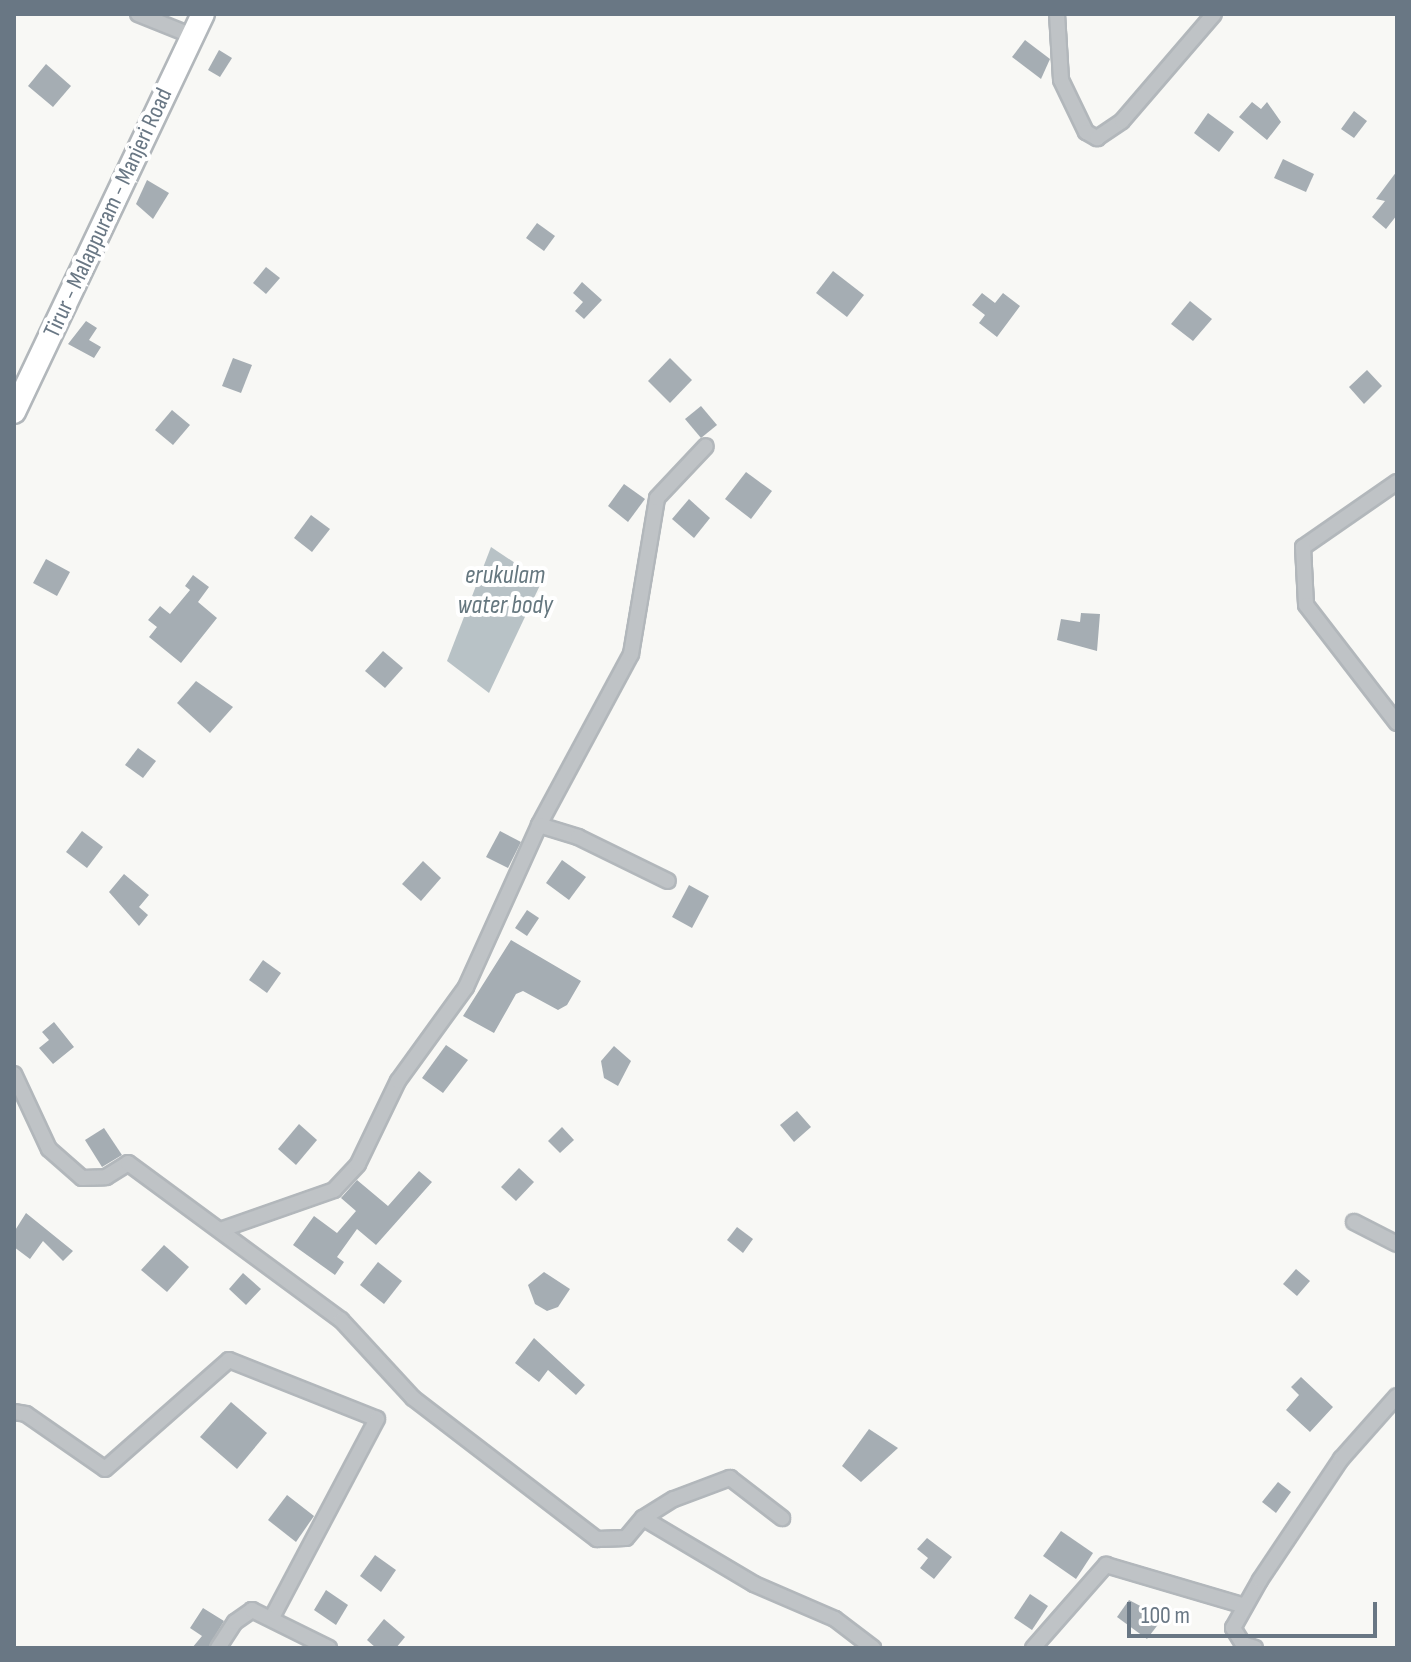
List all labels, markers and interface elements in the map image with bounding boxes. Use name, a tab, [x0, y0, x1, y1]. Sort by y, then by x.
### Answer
street label: Tirur - Malappuram - Manjeri Road	[37, 84, 179, 342]
water label: erukulam water body	[457, 560, 553, 622]
scale bar	[1131, 1586, 1381, 1636]
text: 100 m	[1141, 1601, 1190, 1630]

